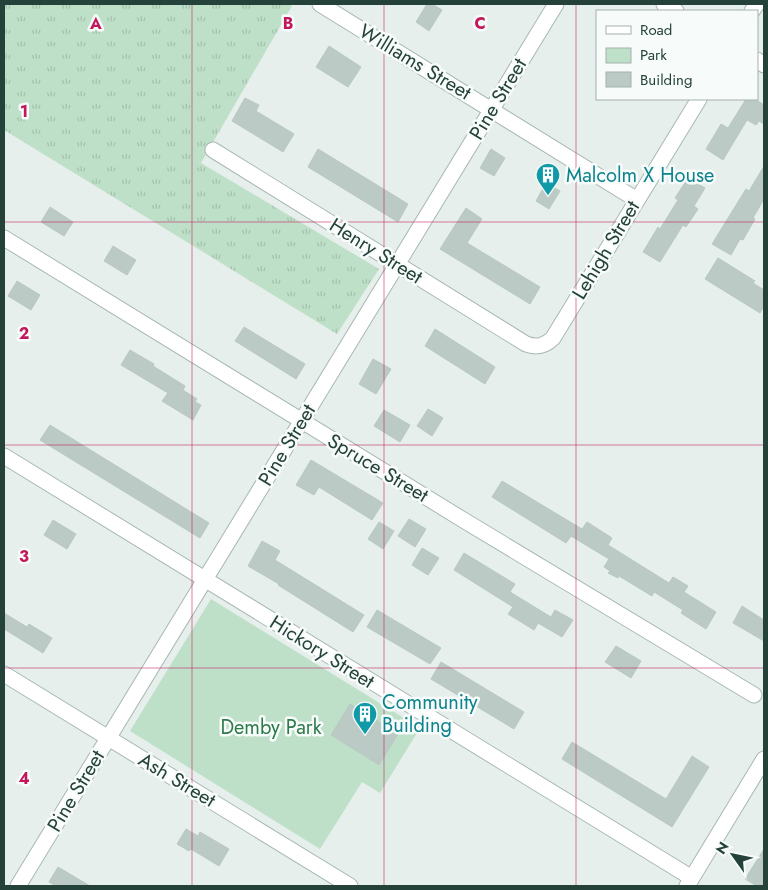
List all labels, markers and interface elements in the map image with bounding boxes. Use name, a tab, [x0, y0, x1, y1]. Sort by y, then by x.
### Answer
legend	[596, 10, 758, 100]
text: A	[89, 12, 102, 35]
text: B	[283, 12, 293, 35]
text: C	[474, 12, 486, 35]
street label: Williams Street	[353, 17, 477, 107]
text: Road	[640, 19, 672, 41]
text: Park	[640, 44, 667, 66]
street label: Pine Street	[462, 52, 534, 145]
text: Building	[640, 69, 692, 91]
text: 1	[20, 100, 28, 123]
place label: Malcolm X House	[566, 161, 714, 190]
building icon: Malcolm X House	[535, 162, 561, 196]
street label: Lehigh Street	[565, 195, 647, 305]
street label: Henry Street	[324, 211, 428, 291]
text: 2	[19, 322, 29, 345]
street label: Pine Street	[251, 398, 323, 491]
street label: Spruce Street	[322, 426, 434, 510]
text: 3	[19, 545, 29, 568]
street label: Hickory Street	[264, 608, 380, 696]
place label: Community Building	[382, 688, 478, 740]
building icon: Community Building	[352, 701, 378, 735]
park label: Demby Park	[220, 713, 322, 742]
street label: Pine Street	[40, 744, 112, 837]
street label: Ash Street	[133, 746, 221, 815]
text: 4	[18, 767, 30, 790]
north arrow	[708, 830, 758, 880]
text: N	[711, 838, 734, 858]

